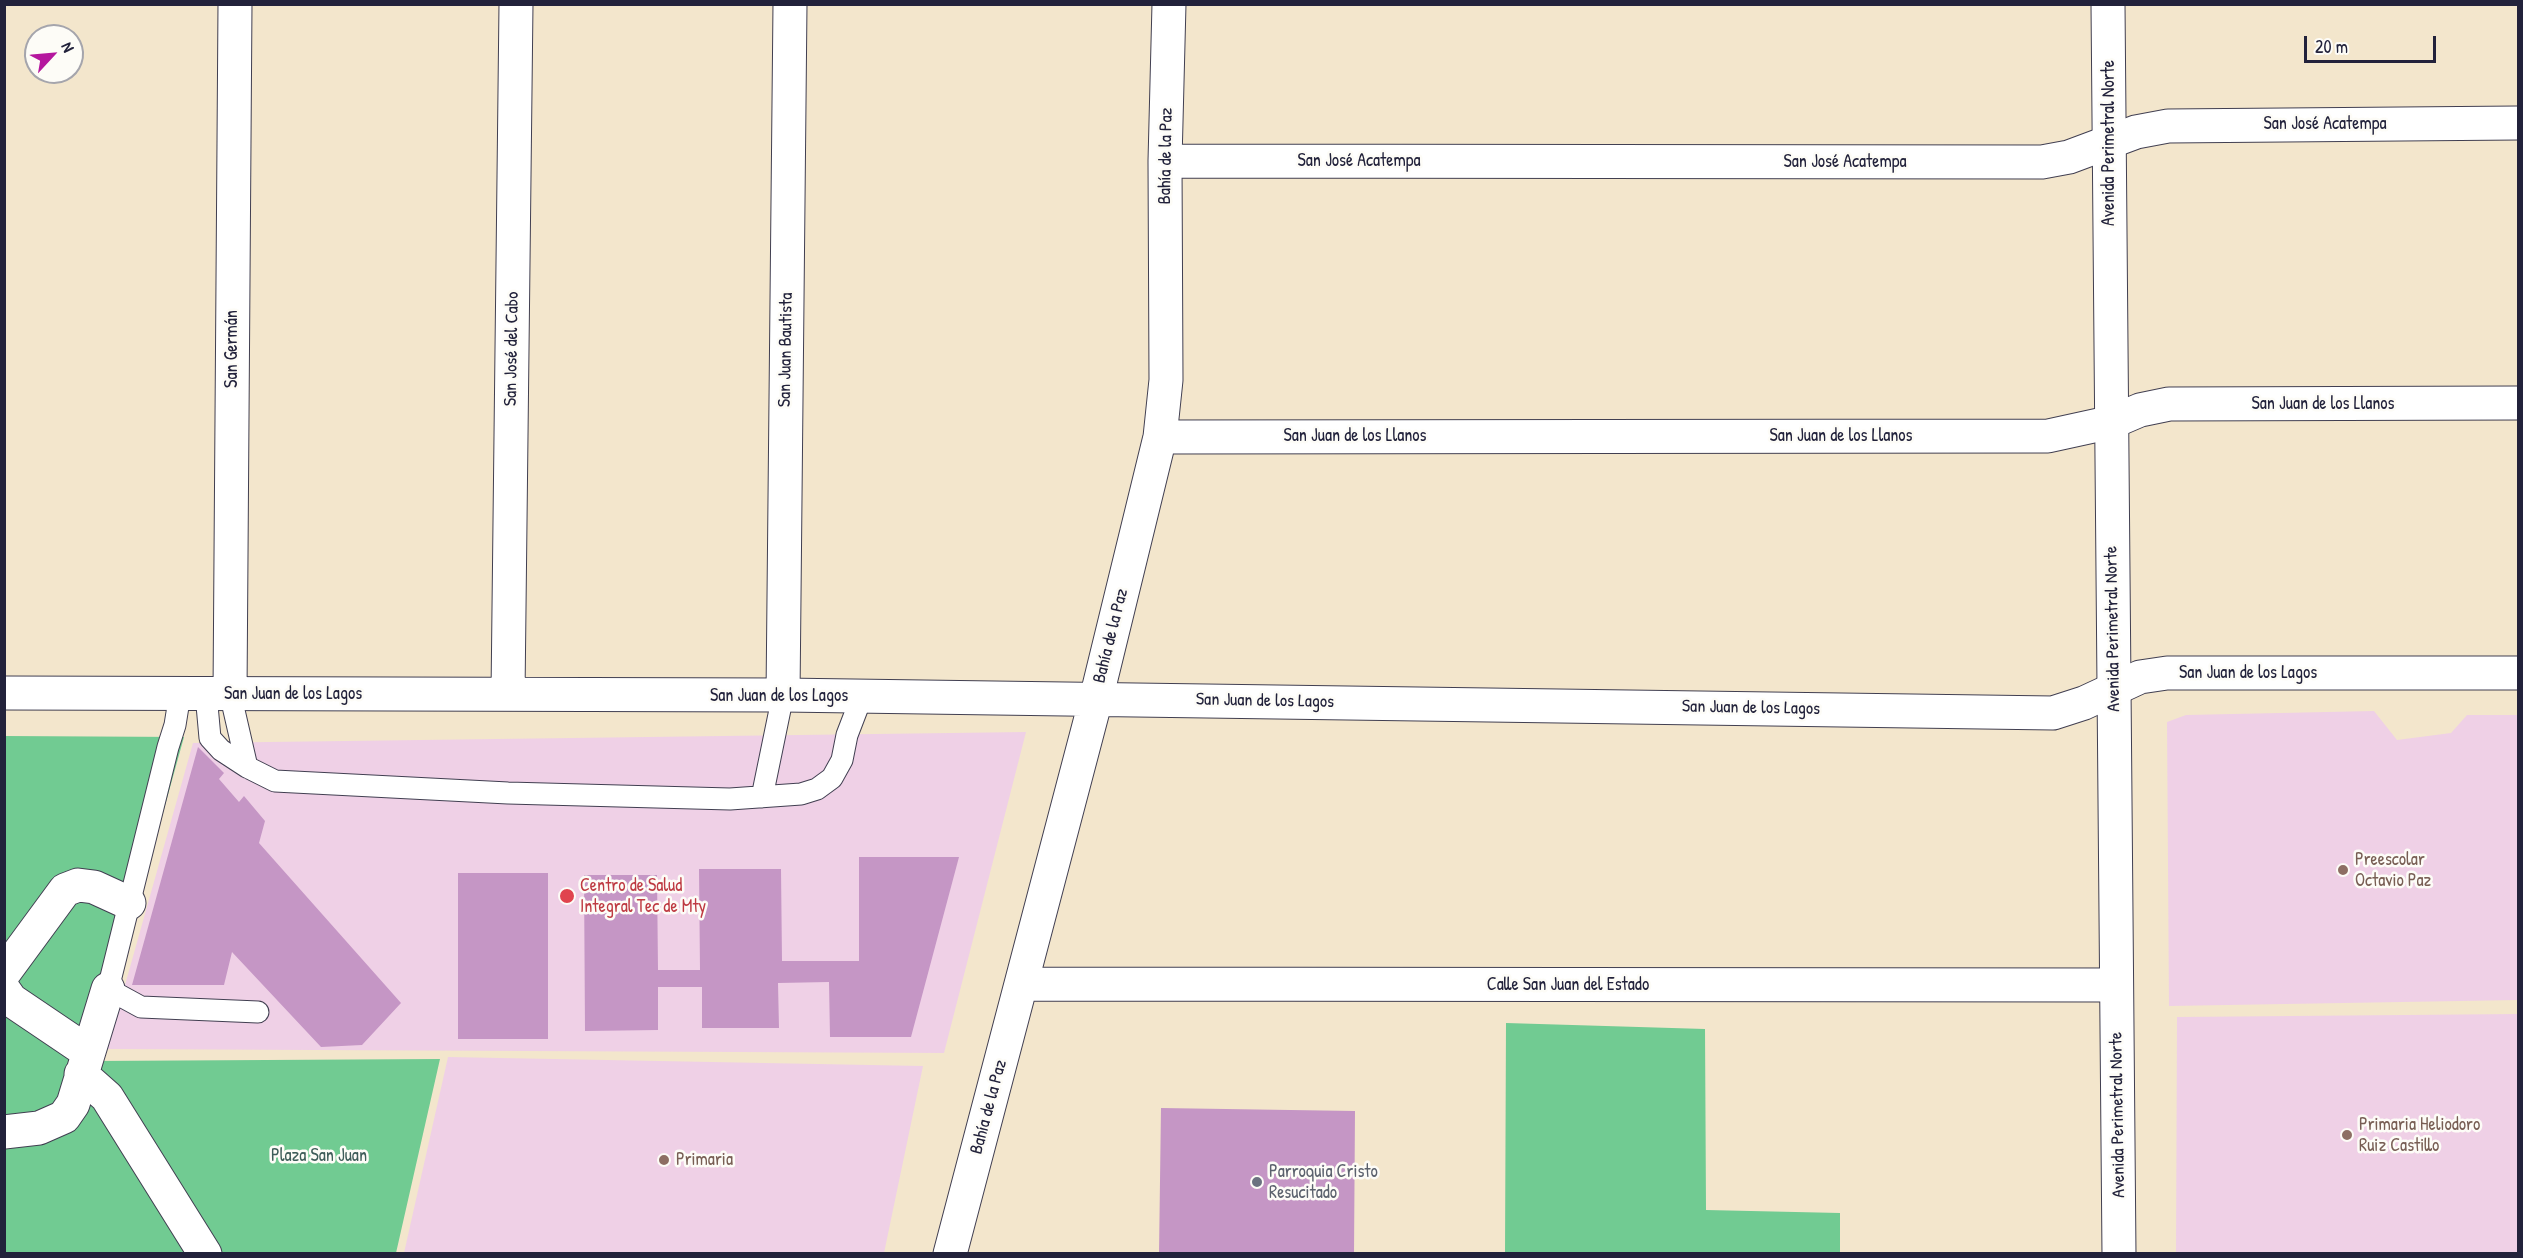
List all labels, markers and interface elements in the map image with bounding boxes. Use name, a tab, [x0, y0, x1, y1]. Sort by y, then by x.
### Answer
north arrow	[24, 24, 84, 84]
scale bar	[2307, 24, 2439, 62]
text: 20 m	[2315, 34, 2348, 59]
text: N	[57, 38, 80, 56]
street label: Avenida Perimetral Norte	[2098, 60, 2120, 226]
street label: Bahía de la Paz	[1154, 107, 1178, 205]
street label: San José Acatempa	[2264, 113, 2386, 135]
street label: San José Acatempa	[1298, 150, 1420, 172]
street label: San José Acatempa	[1784, 151, 1906, 173]
street label: San José del Cabo	[500, 292, 524, 406]
street label: San Juan Bautista	[774, 293, 798, 407]
street label: San Germán	[221, 310, 243, 388]
street label: San Juan de los Llanos	[2251, 393, 2395, 415]
street label: San Juan de los Llanos	[1283, 425, 1427, 447]
street label: San Juan de los Llanos	[1769, 425, 1913, 447]
street label: Avenida Perimetral Norte	[2101, 546, 2125, 712]
street label: Bahía de la Paz	[1089, 586, 1133, 686]
street label: San Juan de los Lagos	[2179, 662, 2317, 684]
street label: San Juan de los Lagos	[224, 683, 362, 705]
street label: San Juan de los Lagos	[710, 685, 848, 707]
street label: San Juan de los Lagos	[1196, 689, 1334, 713]
street label: San Juan de los Lagos	[1682, 696, 1820, 720]
place label: Preescolar Octavio Paz	[2355, 849, 2431, 892]
marker: Preescolar Octavio Paz	[2336, 863, 2350, 877]
place label: Centro de Salud Integral Tec de Mty	[580, 875, 706, 918]
marker: Centro de Salud Integral Tec de Mty	[558, 887, 576, 905]
street label: Calle San Juan del Estado	[1487, 974, 1649, 996]
street label: Avenida Perimetral Norte	[2106, 1032, 2130, 1198]
street label: Bahía de la Paz	[966, 1058, 1012, 1156]
place label: Primaria Heliodoro Ruiz Castillo	[2359, 1114, 2480, 1156]
marker: Primaria Heliodoro Ruiz Castillo	[2340, 1128, 2354, 1142]
park label: Plaza San Juan	[271, 1145, 367, 1167]
place label: Primaria	[676, 1149, 733, 1171]
marker: Primaria	[657, 1153, 671, 1167]
place label: Parroquia Cristo Resucitado	[1269, 1161, 1378, 1204]
marker: Parroquia Cristo Resucitado	[1250, 1175, 1264, 1189]

